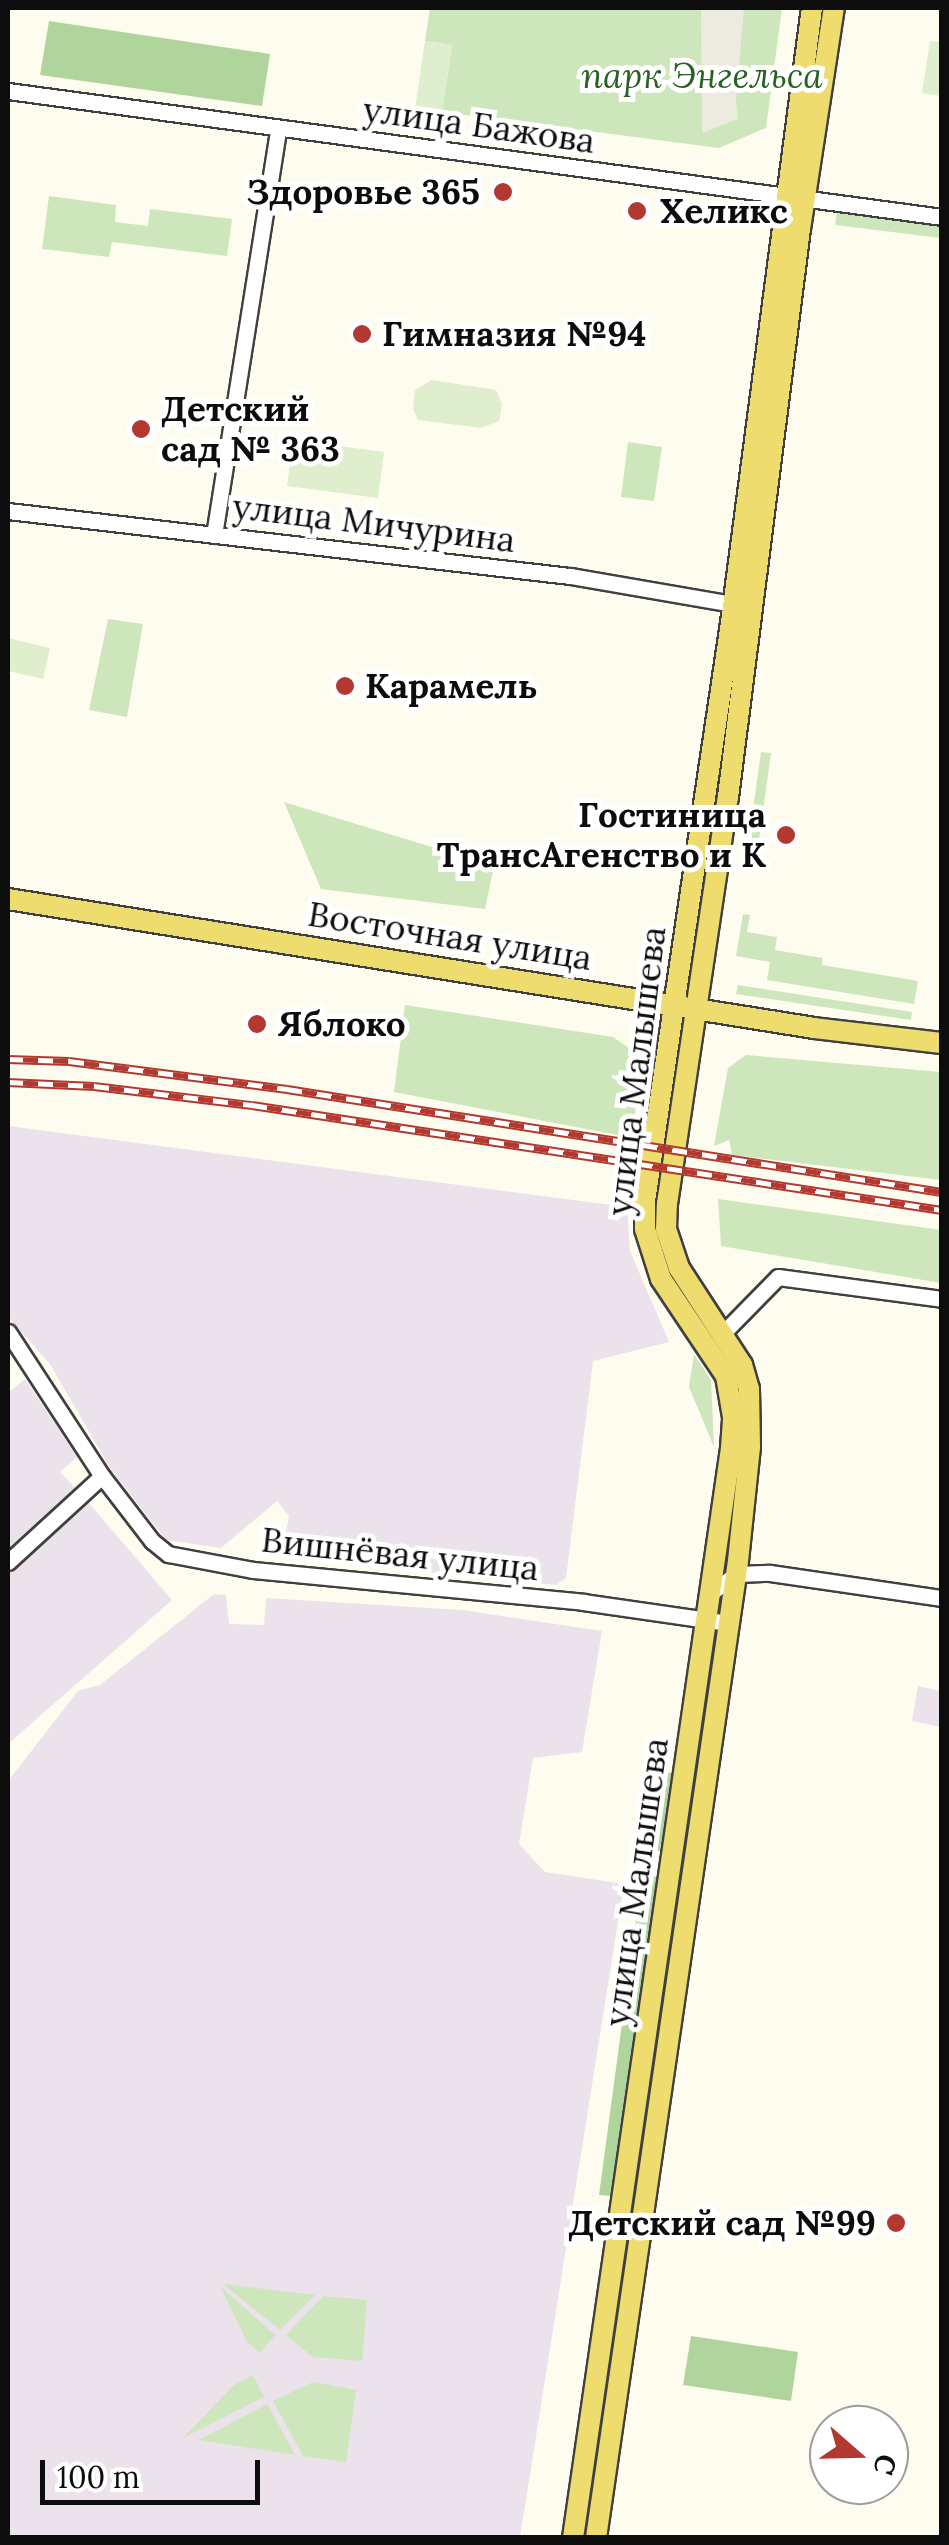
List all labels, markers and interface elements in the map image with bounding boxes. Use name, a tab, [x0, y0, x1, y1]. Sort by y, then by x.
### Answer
park label: парк Энгельса	[582, 55, 822, 97]
street label: улица Бажова	[360, 88, 598, 162]
place label: Здоровье 365	[246, 171, 480, 213]
marker: Здоровье 365	[490, 179, 516, 205]
place label: Хеликс	[660, 190, 788, 232]
marker: Хеликс	[624, 198, 650, 224]
place label: Гимназия №94	[382, 313, 646, 355]
marker: Гимназия №94	[351, 323, 373, 345]
place label: Детский сад № 363	[161, 388, 340, 470]
marker: Детский сад № 363	[130, 418, 152, 440]
street label: улица Мичурина	[230, 485, 518, 561]
place label: Карамель	[365, 665, 538, 707]
marker: Карамель	[334, 675, 356, 697]
place label: Гостиница ТрансАгенство и К	[437, 794, 766, 876]
marker: Гостиница ТрансАгенство и К	[775, 824, 797, 846]
street label: Восточная улица	[305, 893, 595, 979]
street label: улица Малышева	[597, 924, 675, 1218]
place label: Яблоко	[277, 1003, 406, 1045]
marker: Яблоко	[246, 1013, 268, 1035]
street label: Вишнёвая улица	[259, 1519, 541, 1589]
street label: улица Малышева	[595, 1735, 677, 2029]
place label: Детский сад №99	[568, 2202, 876, 2244]
marker: Детский сад №99	[885, 2212, 907, 2234]
north arrow	[809, 2405, 909, 2505]
scale bar	[45, 2440, 265, 2502]
text: С	[865, 2449, 906, 2480]
text: 100 m	[57, 2458, 140, 2496]

